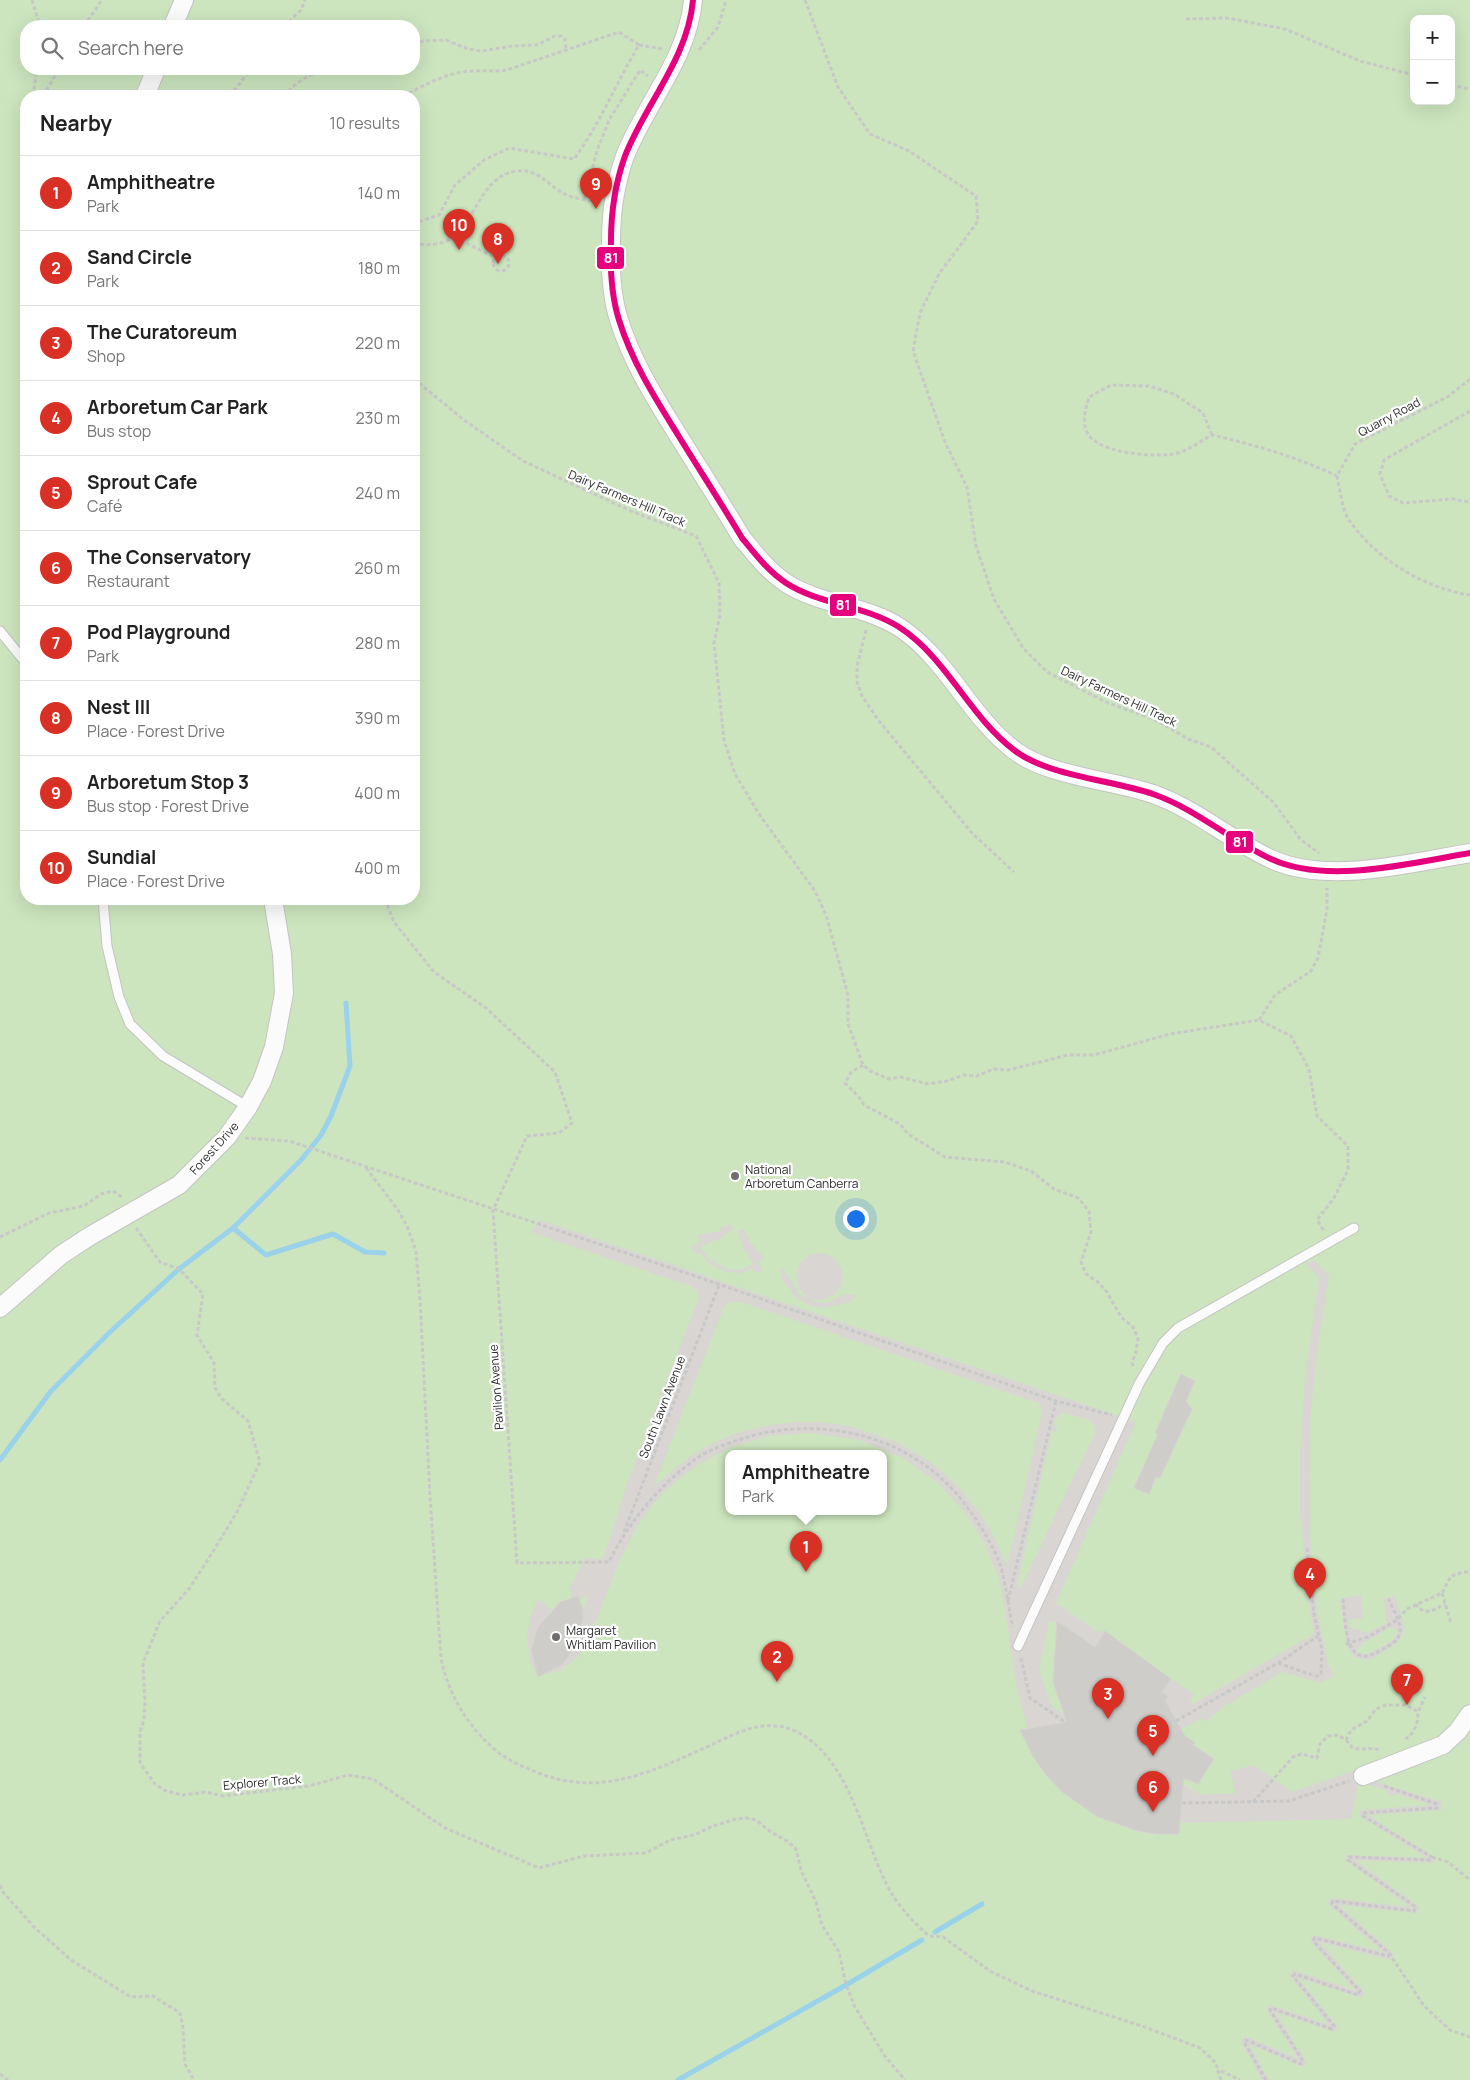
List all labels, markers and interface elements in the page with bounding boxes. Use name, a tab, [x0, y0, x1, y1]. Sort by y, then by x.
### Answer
map controls	[1410, 15, 1455, 105]
button: +	[1410, 15, 1455, 60]
search box	[20, 20, 420, 75]
icon: search	[38, 34, 66, 62]
text: Search here	[78, 35, 184, 61]
button: −	[1410, 60, 1455, 105]
text: Nearby	[40, 109, 112, 137]
text: 10 results	[329, 112, 400, 134]
pin: 9	[580, 168, 612, 209]
text: Amphitheatre	[87, 169, 215, 195]
text: 1	[52, 182, 60, 204]
text: 140 m	[358, 182, 400, 204]
text: Park	[87, 195, 119, 217]
pin: 10	[443, 209, 475, 250]
pin: 8	[482, 223, 514, 264]
text: Sand Circle	[87, 244, 192, 270]
line badge: 81	[596, 246, 625, 270]
text: 81	[604, 248, 618, 267]
text: 2	[51, 257, 61, 279]
text: 180 m	[358, 257, 400, 279]
text: Park	[87, 270, 119, 292]
text: The Curatoreum	[87, 319, 237, 345]
text: 3	[51, 332, 61, 354]
text: 220 m	[355, 332, 400, 354]
text: Shop	[87, 345, 125, 367]
street label: Quarry Road	[1355, 393, 1423, 441]
text: Arboretum Car Park	[87, 394, 268, 420]
text: 4	[51, 407, 61, 429]
text: 230 m	[356, 407, 400, 429]
text: Bus stop	[87, 420, 151, 442]
street label: Dairy Farmers Hill Track	[566, 466, 689, 531]
text: Sprout Cafe	[87, 469, 197, 495]
text: 5	[51, 482, 61, 504]
text: 240 m	[355, 482, 400, 504]
text: Café	[87, 495, 122, 517]
text: The Conservatory	[87, 544, 251, 570]
text: 6	[51, 557, 61, 579]
text: 260 m	[354, 557, 400, 579]
text: Restaurant	[87, 570, 170, 592]
line badge: 81	[829, 593, 857, 617]
text: 81	[836, 595, 850, 614]
text: Pod Playground	[87, 619, 231, 645]
text: 7	[52, 632, 60, 654]
text: 280 m	[355, 632, 400, 654]
text: Park	[87, 645, 119, 667]
street label: Dairy Farmers Hill Track	[1058, 662, 1181, 731]
text: Nest III	[87, 694, 150, 720]
text: 8	[51, 707, 61, 729]
text: 390 m	[355, 707, 400, 729]
text: Place · Forest Drive	[87, 720, 225, 742]
text: Arboretum Stop 3	[87, 769, 249, 795]
text: 9	[51, 782, 61, 804]
text: 400 m	[354, 782, 400, 804]
text: Bus stop · Forest Drive	[87, 795, 249, 817]
line badge: 81	[1225, 830, 1254, 854]
text: 81	[1233, 832, 1247, 851]
text: Sundial	[87, 844, 156, 870]
text: 10	[47, 857, 65, 879]
text: 400 m	[354, 857, 400, 879]
text: Place · Forest Drive	[87, 870, 225, 892]
street label: Forest Drive	[186, 1118, 242, 1178]
place label: National Arboretum Canberra	[745, 1161, 858, 1192]
marker: National Arboretum Canberra	[729, 1170, 741, 1182]
your location	[843, 1206, 869, 1232]
street label: Pavilion Avenue	[485, 1344, 507, 1430]
street label: South Lawn Avenue	[635, 1353, 689, 1461]
popup	[725, 1450, 887, 1515]
text: Amphitheatre	[742, 1459, 870, 1485]
text: Park	[742, 1485, 774, 1507]
pin: 1	[790, 1531, 822, 1572]
pin: 4	[1294, 1558, 1326, 1599]
place label: Margaret Whitlam Pavilion	[566, 1622, 656, 1653]
marker: Margaret Whitlam Pavilion	[550, 1631, 562, 1643]
pin: 2	[761, 1641, 793, 1682]
pin: 7	[1391, 1664, 1423, 1705]
pin: 3	[1092, 1678, 1124, 1719]
pin: 5	[1137, 1715, 1169, 1756]
street label: Explorer Track	[222, 1770, 303, 1794]
pin: 6	[1137, 1771, 1169, 1812]

